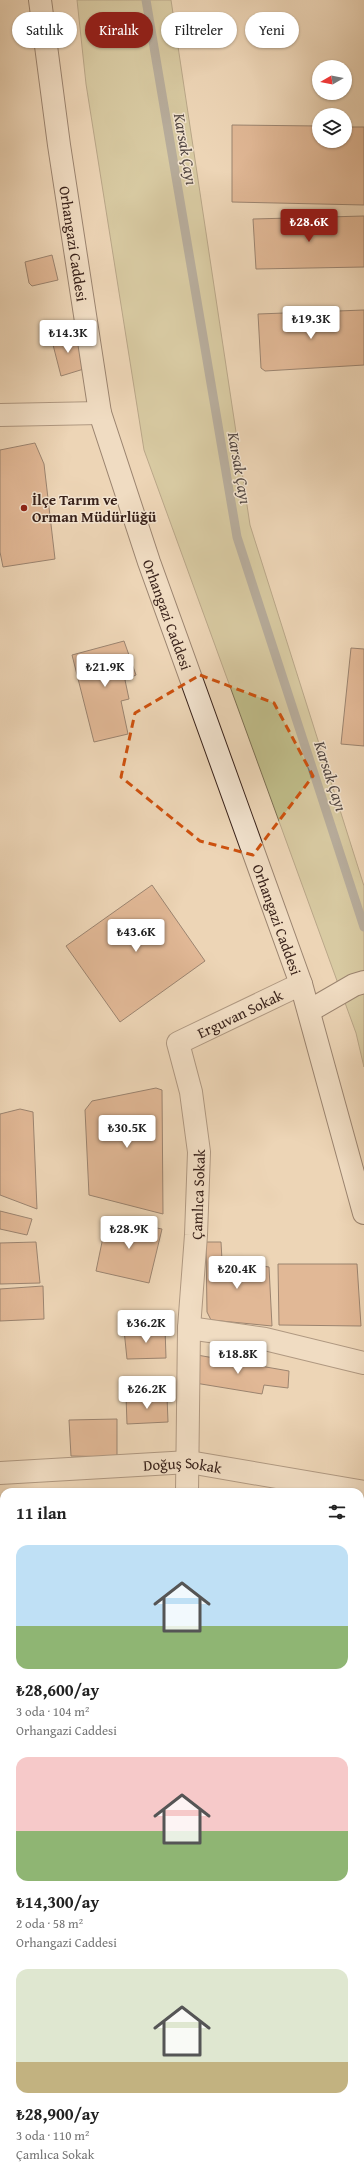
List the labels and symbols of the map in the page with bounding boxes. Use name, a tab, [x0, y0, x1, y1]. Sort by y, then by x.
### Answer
north arrow	[312, 60, 352, 100]
water label: Karsak Çayı	[168, 110, 204, 187]
street label: Orhangazi Caddesi	[55, 184, 93, 303]
pin: ₺28.6K	[276, 209, 342, 243]
pin: ₺19.3K	[278, 306, 344, 340]
pin: ₺14.3K	[35, 320, 101, 354]
water label: Karsak Çayı	[222, 429, 258, 506]
place label: İlçe Tarım ve Orman Müdürlüğü	[32, 489, 157, 527]
marker: İlçe Tarım ve Orman Müdürlüğü	[19, 503, 29, 513]
street label: Orhangazi Caddesi	[138, 556, 198, 673]
pin: ₺21.9K	[72, 654, 138, 688]
water label: Karsak Çayı	[308, 737, 354, 814]
street label: Orhangazi Caddesi	[248, 861, 307, 978]
pin: ₺43.6K	[103, 919, 169, 953]
street label: Erguvan Sokak	[193, 984, 286, 1043]
pin: ₺30.5K	[94, 1115, 160, 1149]
street label: Çamlıca Sokak	[185, 1148, 210, 1240]
pin: ₺28.9K	[96, 1216, 162, 1250]
pin: ₺20.4K	[204, 1256, 270, 1290]
pin: ₺36.2K	[113, 1310, 179, 1344]
pin: ₺18.8K	[205, 1341, 271, 1375]
pin: ₺26.2K	[114, 1376, 180, 1410]
street label: Doğuş Sokak	[143, 1451, 224, 1478]

